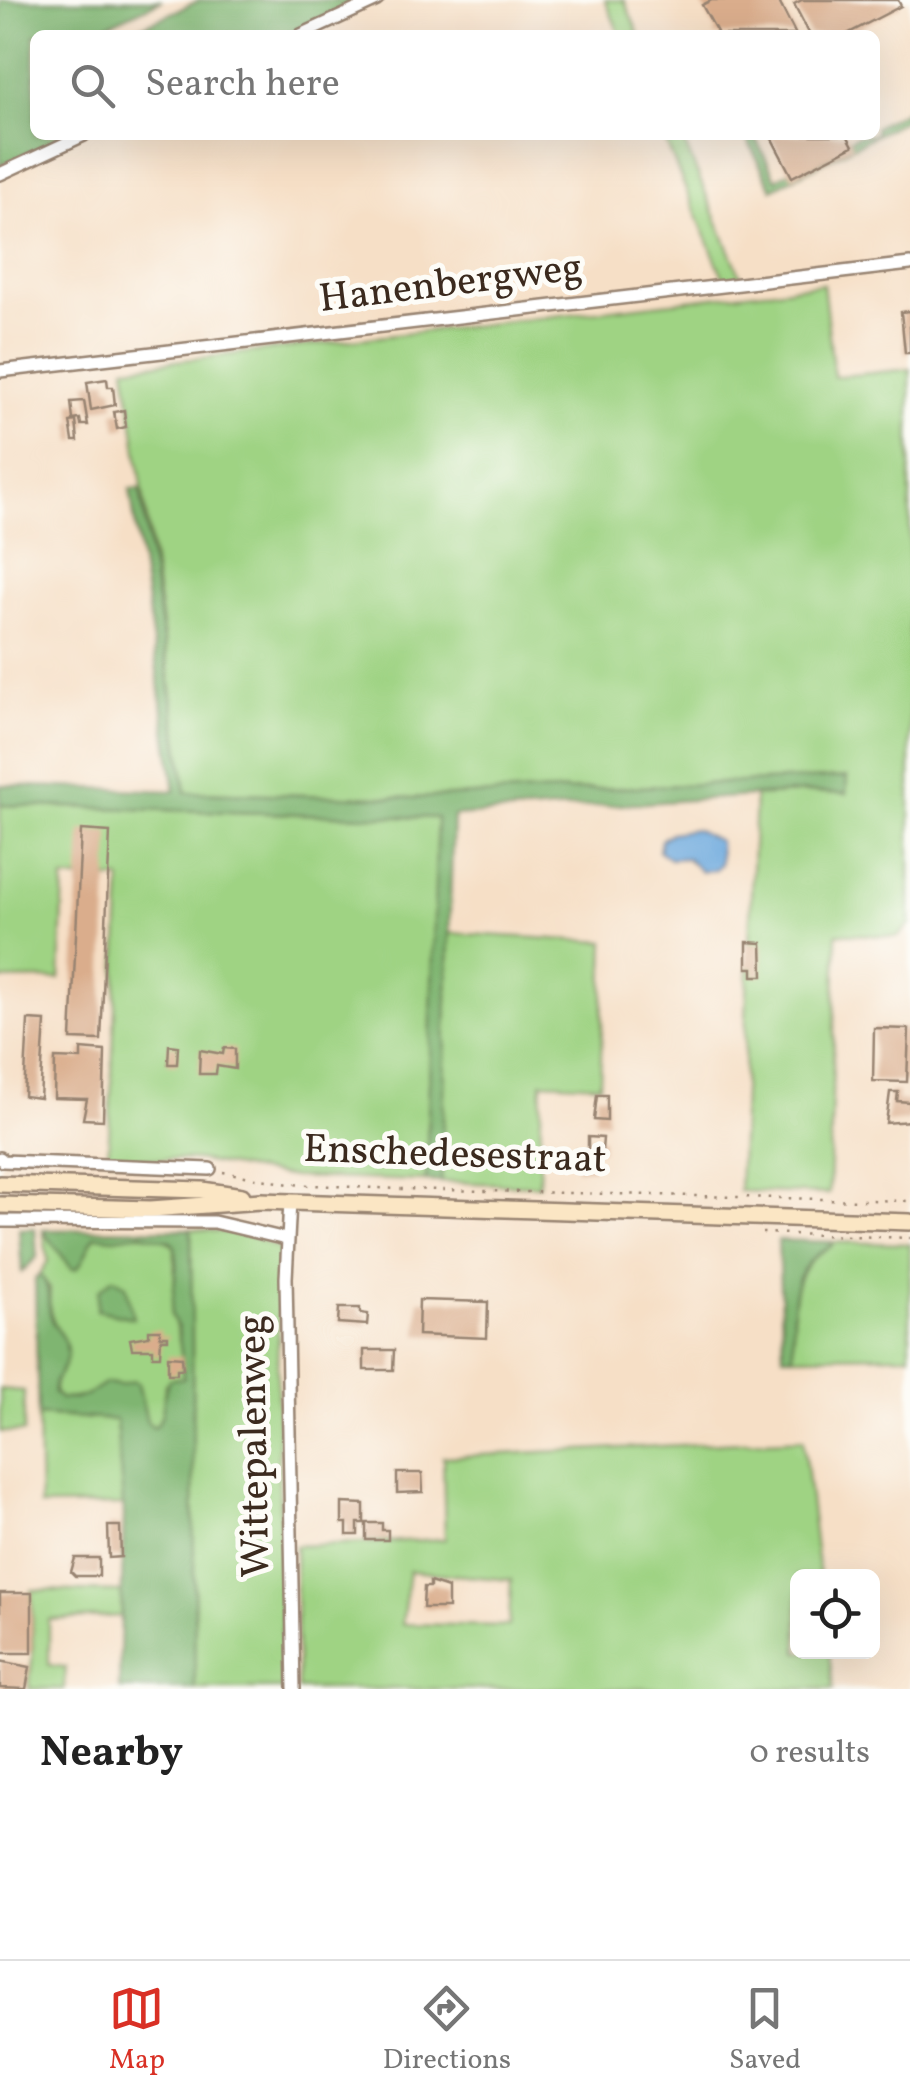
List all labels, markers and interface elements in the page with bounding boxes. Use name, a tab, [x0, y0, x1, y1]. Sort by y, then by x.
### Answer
search box	[30, 30, 880, 140]
icon: search	[65, 58, 120, 113]
text: Search here	[145, 59, 340, 112]
street label: Hanenbergweg	[316, 241, 586, 329]
street label: Enschedesestraat	[302, 1123, 608, 1189]
street label: Wittepalenweg	[226, 1314, 286, 1578]
map controls	[790, 1569, 880, 1659]
button: locate	[790, 1569, 880, 1659]
text: Nearby	[40, 1725, 183, 1784]
text: 0 results	[750, 1732, 870, 1776]
tab: Map	[109, 1981, 165, 2080]
tab: Directions	[383, 1981, 511, 2080]
tab: Saved	[729, 1981, 801, 2080]

